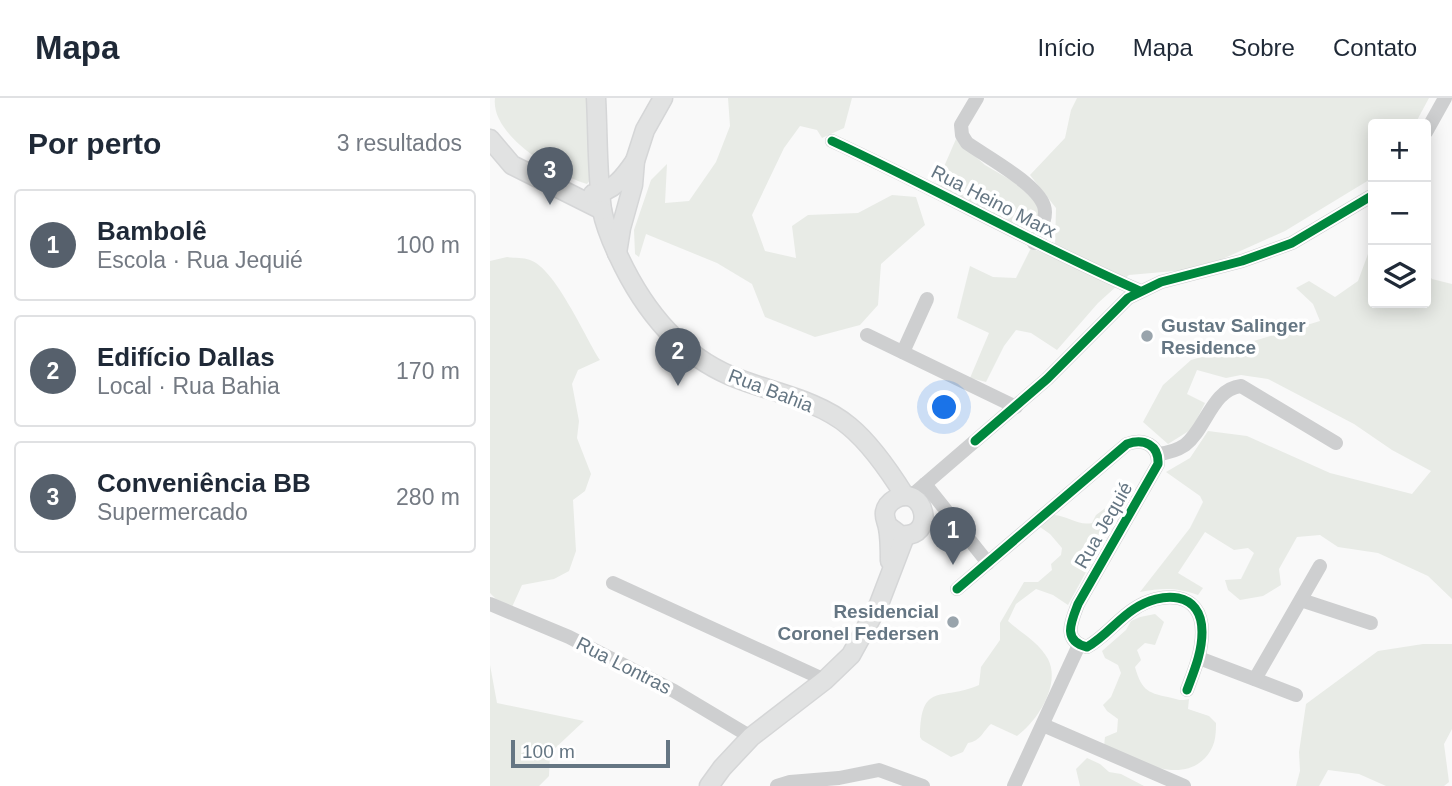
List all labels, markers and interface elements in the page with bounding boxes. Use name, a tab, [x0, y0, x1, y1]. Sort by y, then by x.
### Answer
text: Mapa	[35, 29, 119, 66]
text: Início	[1037, 34, 1095, 61]
text: Mapa	[1133, 34, 1193, 61]
text: Sobre	[1231, 34, 1295, 61]
text: Contato	[1333, 34, 1417, 61]
map controls	[1368, 119, 1431, 308]
button: +	[1368, 119, 1431, 182]
text: Por perto	[28, 127, 161, 160]
text: 3 resultados	[337, 130, 462, 156]
pin: 3	[527, 147, 573, 205]
street label: Rua Heino Marx	[928, 161, 1060, 242]
button: −	[1368, 182, 1431, 245]
text: Bambolê	[97, 216, 207, 246]
text: 1	[47, 232, 59, 258]
text: 100 m	[396, 232, 460, 258]
button: layers	[1368, 245, 1431, 308]
text: Escola · Rua Jequié	[97, 247, 303, 273]
place label: Gustav Salinger Residence	[1161, 315, 1306, 358]
pin: 2	[655, 328, 701, 386]
marker: Gustav Salinger Residence	[1139, 328, 1155, 344]
text: Edifício Dallas	[97, 342, 275, 372]
text: 2	[47, 358, 59, 384]
text: 170 m	[396, 358, 460, 384]
street label: Rua Bahia	[726, 365, 816, 416]
text: Local · Rua Bahia	[97, 373, 280, 399]
your location	[927, 390, 961, 424]
text: Conveniência BB	[97, 468, 311, 498]
street label: Rua Jequié	[1070, 478, 1137, 572]
text: 3	[47, 484, 59, 510]
text: 280 m	[396, 484, 460, 510]
text: Supermercado	[97, 499, 248, 525]
pin: 1	[930, 507, 976, 565]
place label: Residencial Coronel Federsen	[777, 601, 939, 644]
marker: Residencial Coronel Federsen	[945, 614, 961, 630]
street label: Rua Lontras	[573, 633, 675, 698]
scale bar	[511, 737, 670, 769]
text: 100 m	[522, 741, 575, 762]

